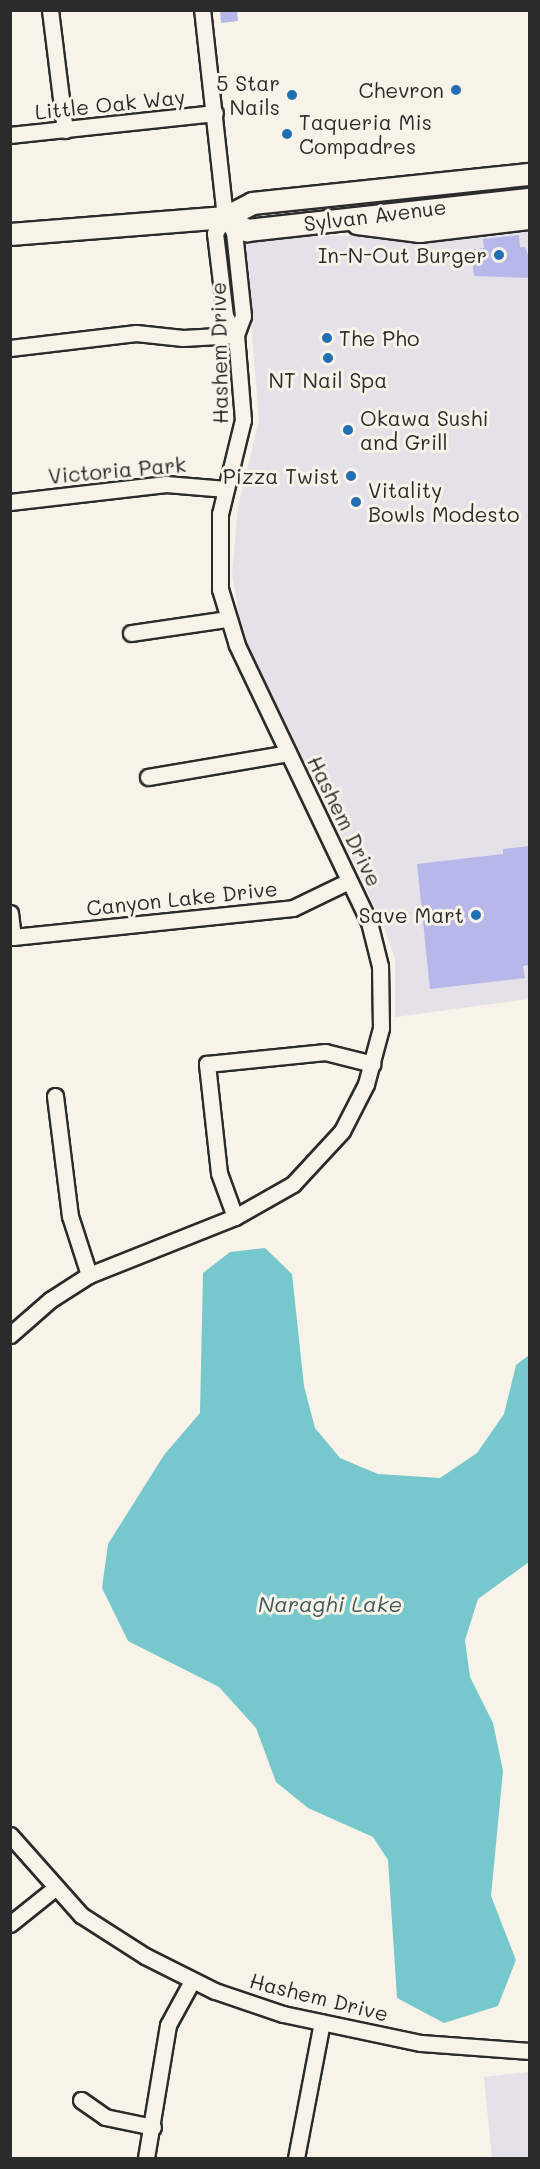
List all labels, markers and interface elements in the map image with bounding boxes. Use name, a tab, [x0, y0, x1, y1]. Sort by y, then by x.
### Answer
place label: 5 Star Nails	[216, 70, 280, 120]
place label: Chevron	[358, 77, 444, 103]
marker: Chevron	[449, 83, 463, 97]
street label: Little Oak Way	[34, 84, 186, 124]
marker: 5 Star Nails	[285, 88, 299, 102]
place label: Taqueria Mis Compadres	[299, 109, 432, 159]
marker: Taqueria Mis Compadres	[280, 127, 294, 141]
street label: Sylvan Avenue	[302, 194, 448, 236]
place label: In-N-Out Burger	[318, 242, 487, 268]
marker: In-N-Out Burger	[492, 248, 506, 262]
street label: Hashem Drive	[205, 282, 233, 424]
place label: The Pho	[339, 325, 419, 351]
marker: The Pho	[320, 331, 334, 345]
marker: NT Nail Spa	[321, 351, 335, 365]
place label: NT Nail Spa	[269, 367, 387, 393]
place label: Okawa Sushi and Grill	[360, 405, 489, 455]
marker: Okawa Sushi and Grill	[341, 423, 355, 437]
street label: Victoria Park	[47, 451, 187, 489]
place label: Pizza Twist	[223, 463, 339, 489]
marker: Pizza Twist	[344, 469, 358, 483]
place label: Vitality Bowls Modesto	[368, 477, 519, 527]
marker: Vitality Bowls Modesto	[349, 495, 363, 509]
street label: Hashem Drive	[303, 752, 387, 890]
street label: Canyon Lake Drive	[85, 875, 279, 921]
place label: Save Mart	[359, 902, 464, 928]
marker: Save Mart	[469, 908, 483, 922]
water label: Naraghi Lake	[258, 1591, 402, 1617]
street label: Hashem Drive	[247, 1968, 391, 2026]

